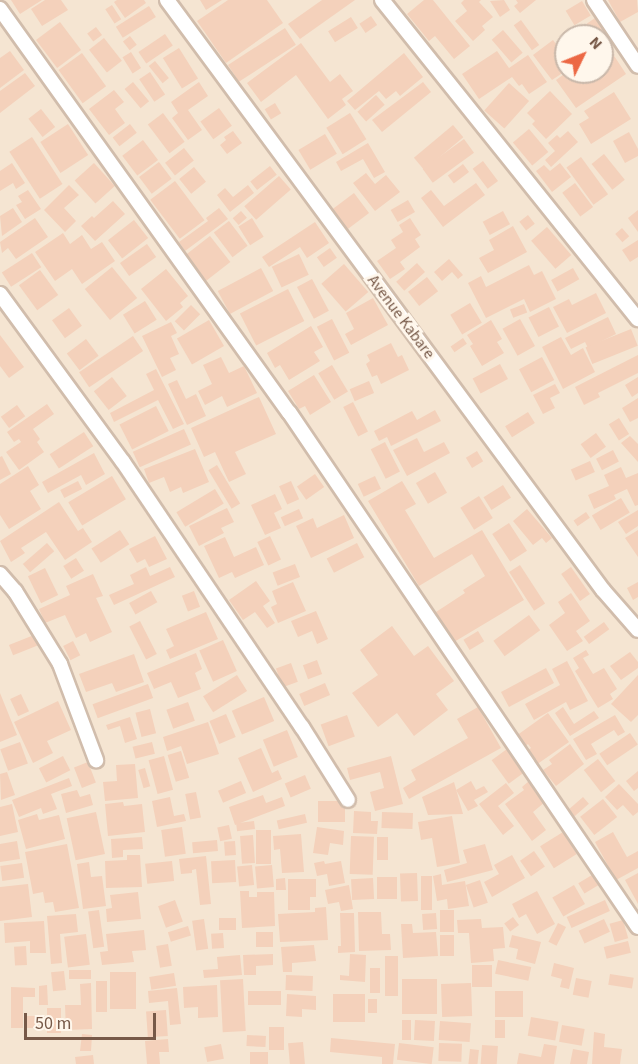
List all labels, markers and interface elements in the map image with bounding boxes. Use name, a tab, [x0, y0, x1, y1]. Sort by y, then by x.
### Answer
north arrow	[554, 24, 614, 84]
text: N	[584, 32, 607, 54]
street label: Avenue Kabare	[363, 271, 439, 363]
scale bar	[27, 1001, 159, 1039]
text: 50 m	[35, 1011, 71, 1036]

